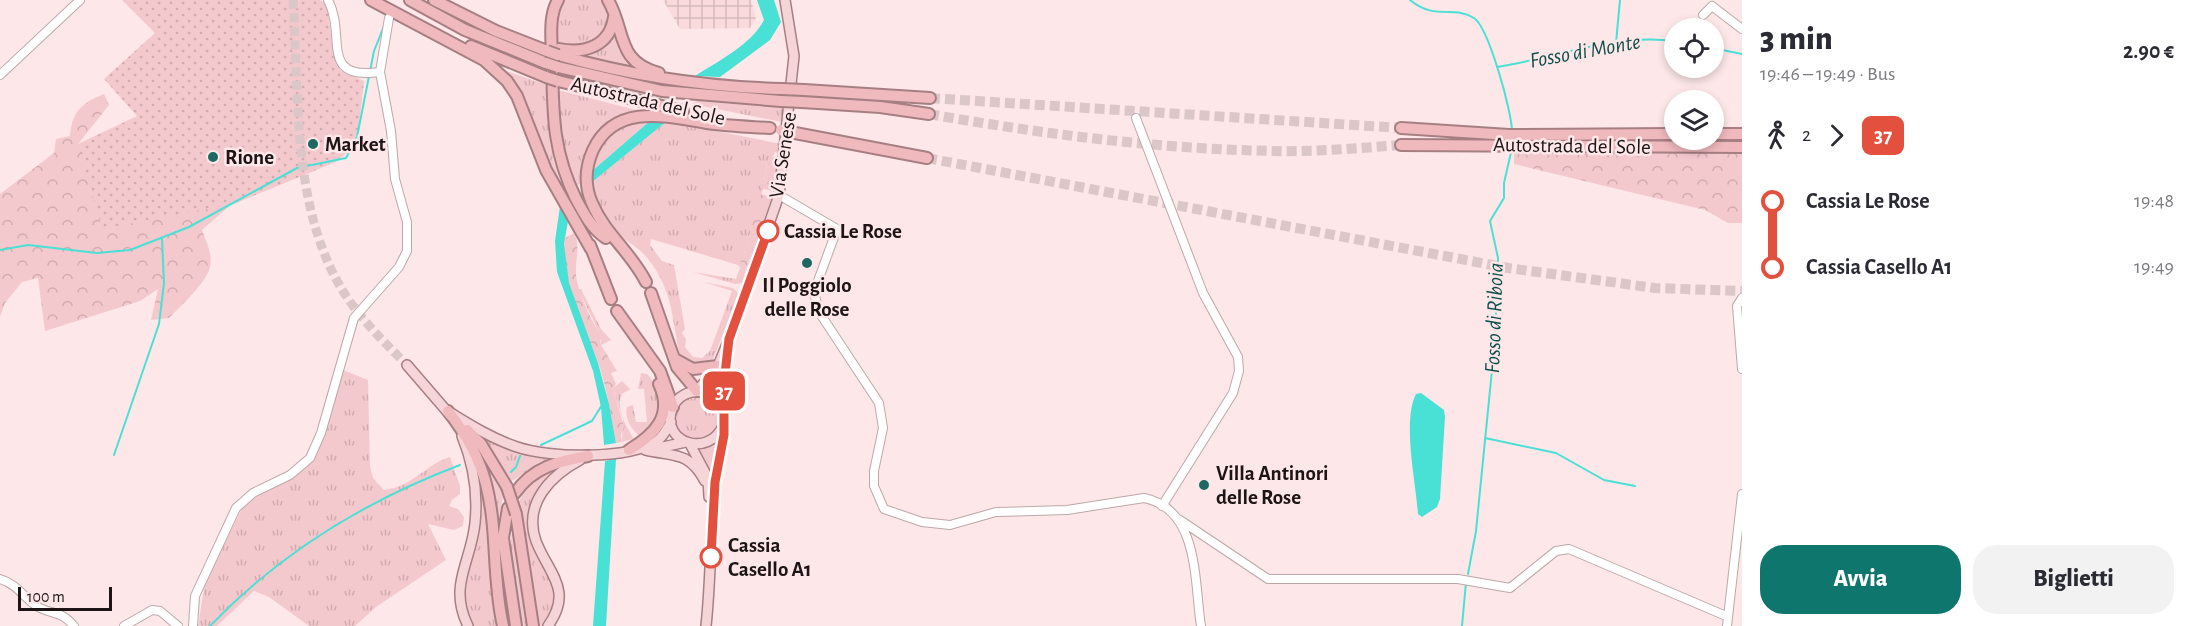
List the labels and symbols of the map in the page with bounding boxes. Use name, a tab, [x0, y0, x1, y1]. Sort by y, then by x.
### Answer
water label: Fosso di Monte	[1528, 30, 1642, 72]
street label: Autostrada del Sole	[569, 73, 727, 129]
street label: Via Senese	[766, 110, 800, 200]
place label: Market	[325, 134, 386, 155]
street label: Autostrada del Sole	[1493, 134, 1651, 158]
marker: Market	[306, 137, 320, 151]
place label: Rione	[225, 147, 274, 168]
marker: Rione	[206, 150, 220, 164]
marker: Cassia Le Rose	[757, 220, 779, 242]
place label: Cassia Le Rose	[784, 221, 902, 242]
marker: Il Poggiolo delle Rose	[800, 256, 814, 270]
water label: Fosso di Riboia	[1481, 262, 1507, 374]
place label: Il Poggiolo delle Rose	[762, 275, 852, 320]
line badge: 37	[697, 372, 751, 410]
place label: Villa Antinori delle Rose	[1216, 463, 1328, 508]
marker: Villa Antinori delle Rose	[1197, 478, 1211, 492]
place label: Cassia Casello A1	[728, 535, 812, 580]
marker: Cassia Casello A1	[700, 546, 722, 568]
scale bar	[18, 584, 112, 612]

